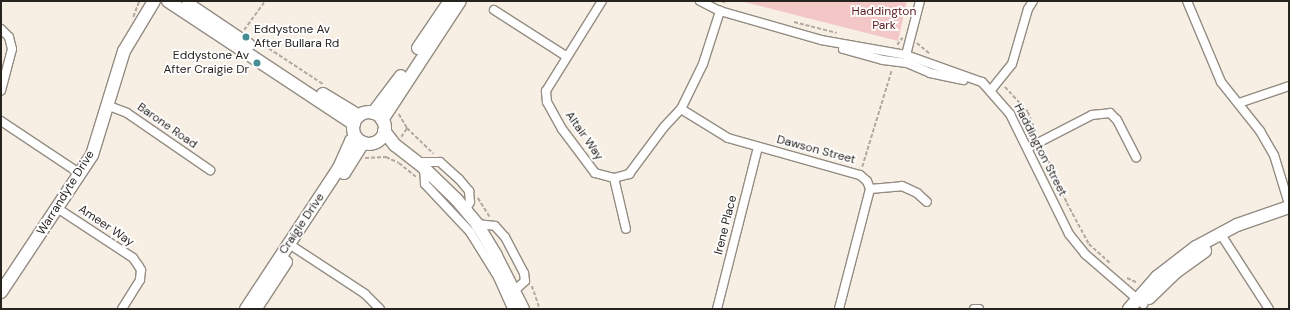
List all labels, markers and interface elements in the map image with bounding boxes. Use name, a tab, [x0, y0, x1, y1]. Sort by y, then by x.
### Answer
park label: Haddington Park	[852, 5, 916, 33]
place label: Eddystone Av After Bullara Rd	[254, 23, 339, 51]
marker: Eddystone Av After Bullara Rd	[241, 32, 251, 42]
place label: Eddystone Av After Craigie Dr	[163, 49, 249, 77]
marker: Eddystone Av After Craigie Dr	[252, 58, 262, 68]
street label: Barone Road	[134, 100, 200, 152]
street label: Haddington Street	[1010, 101, 1070, 199]
street label: Altair Way	[562, 109, 606, 163]
street label: Dawson Street	[775, 133, 857, 167]
street label: Warrandyte Drive	[34, 148, 98, 238]
street label: Craigie Drive	[276, 191, 328, 257]
street label: Irene Place	[712, 194, 740, 256]
street label: Ameer Way	[75, 202, 137, 250]

